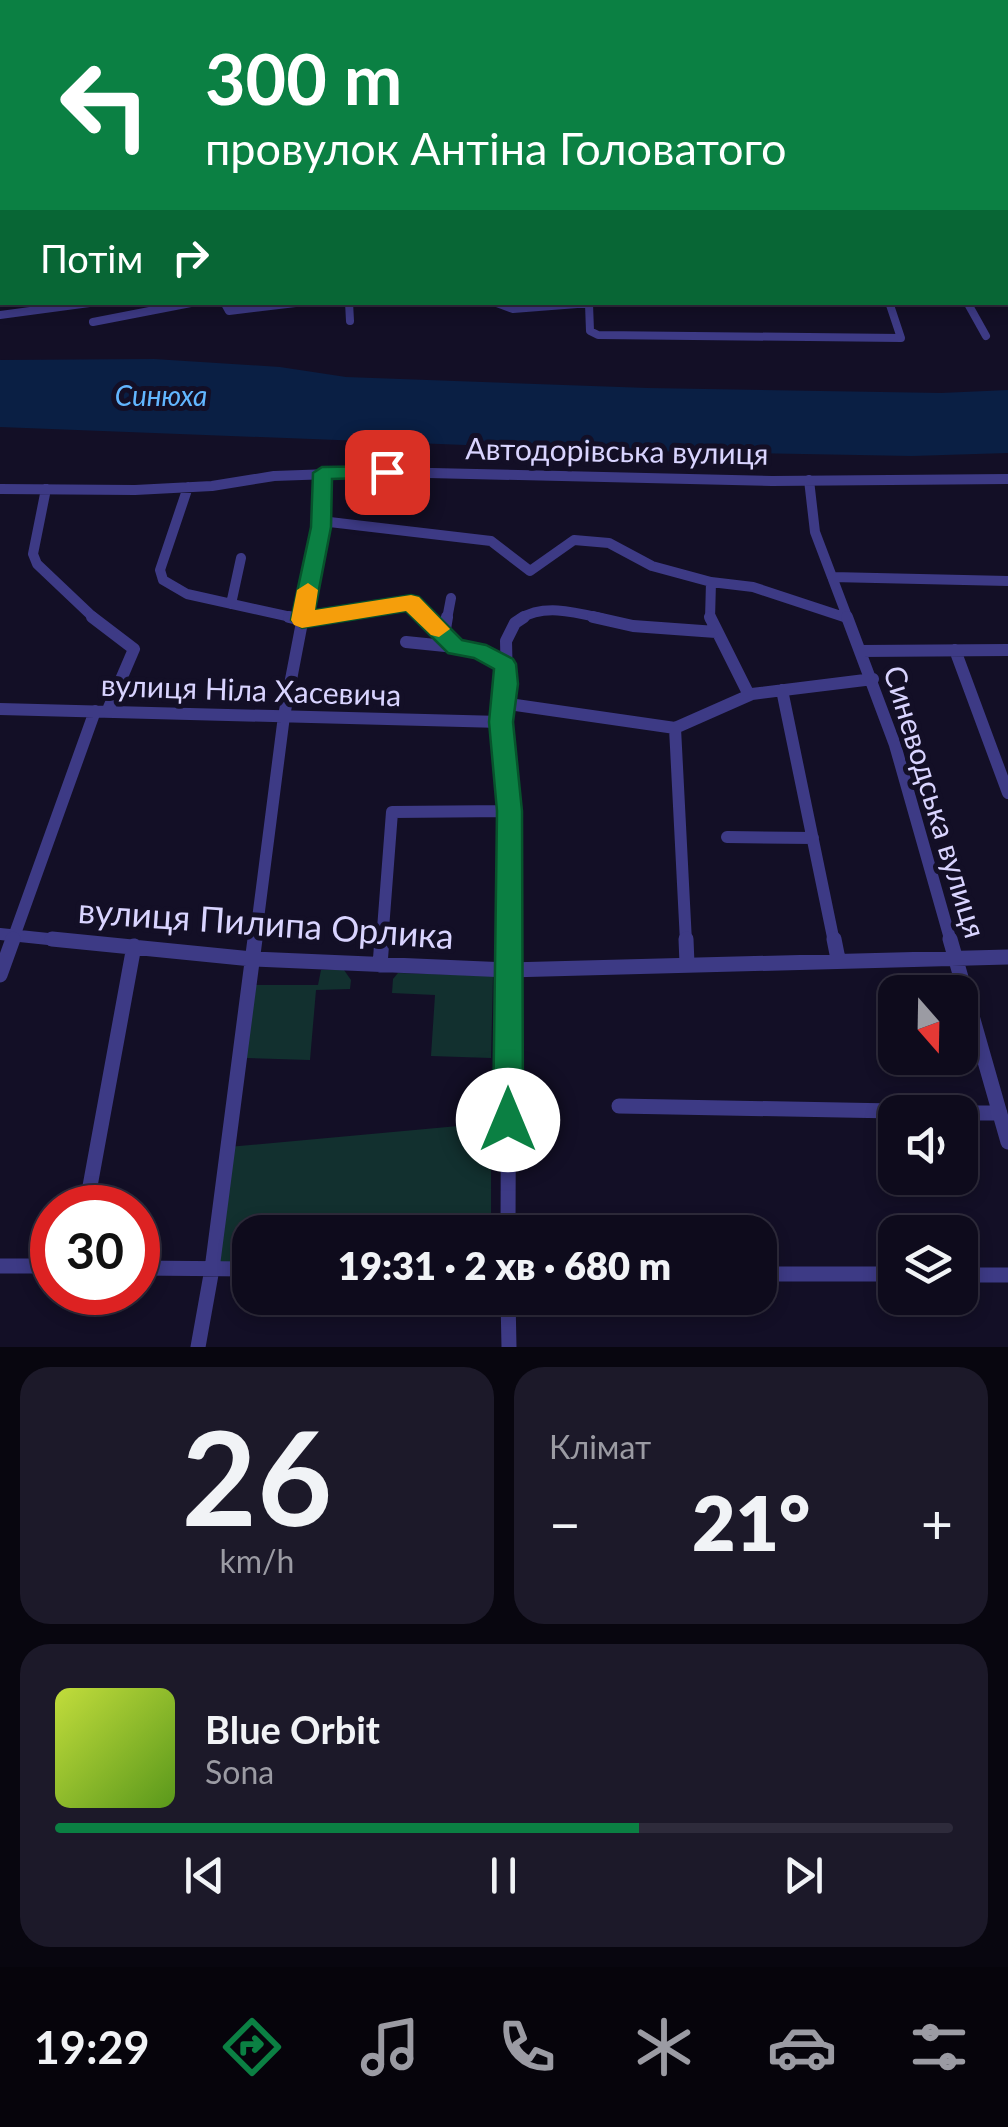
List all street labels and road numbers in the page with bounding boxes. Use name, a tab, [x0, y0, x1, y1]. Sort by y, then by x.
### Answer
street label: Автодорівська вулиця	[465, 429, 769, 471]
street label: Синеводська вулиця	[877, 661, 994, 942]
street label: вулиця Ніла Хасевича	[100, 666, 402, 712]
street label: вулиця Пилипа Орлика	[77, 888, 455, 956]

